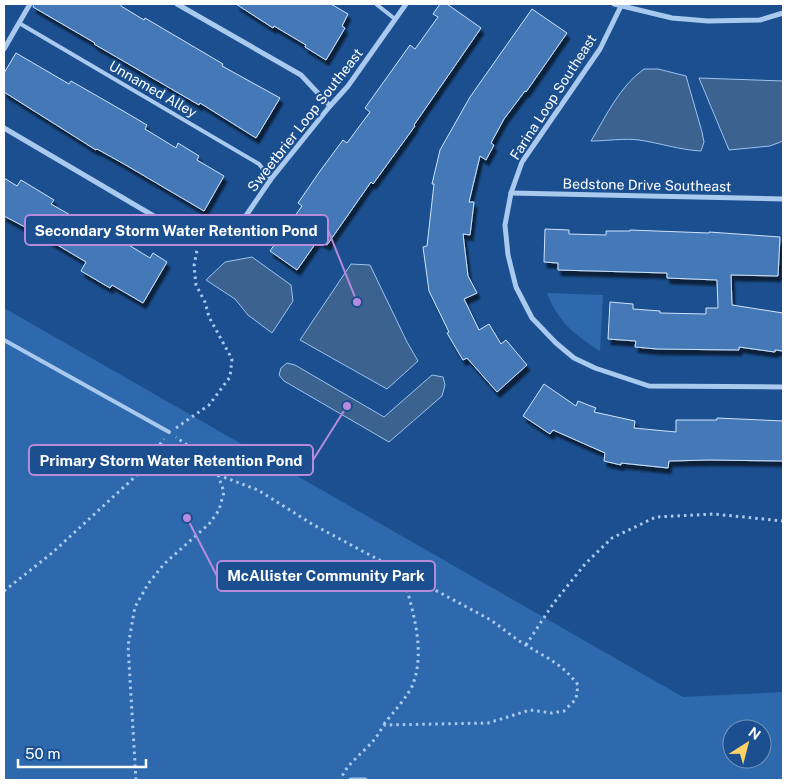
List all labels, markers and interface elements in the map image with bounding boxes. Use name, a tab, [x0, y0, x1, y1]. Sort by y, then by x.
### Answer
street label: Farina Loop Southeast	[506, 31, 600, 163]
street label: Sweetbrier Loop Southeast	[244, 45, 366, 195]
street label: Unnamed Alley	[106, 57, 200, 121]
street label: Bedstone Drive Southeast	[562, 176, 732, 194]
callout: Secondary Storm Water Retention Pond	[25, 215, 328, 245]
text: Secondary Storm Water Retention Pond	[34, 222, 318, 239]
callout: Primary Storm Water Retention Pond	[29, 445, 313, 475]
text: Primary Storm Water Retention Pond	[40, 452, 302, 469]
callout: McAllister Community Park	[217, 561, 435, 591]
text: McAllister Community Park	[227, 567, 425, 584]
north arrow	[722, 719, 772, 769]
text: N	[746, 724, 764, 743]
scale bar	[18, 736, 145, 768]
text: 50 m	[25, 745, 60, 762]

